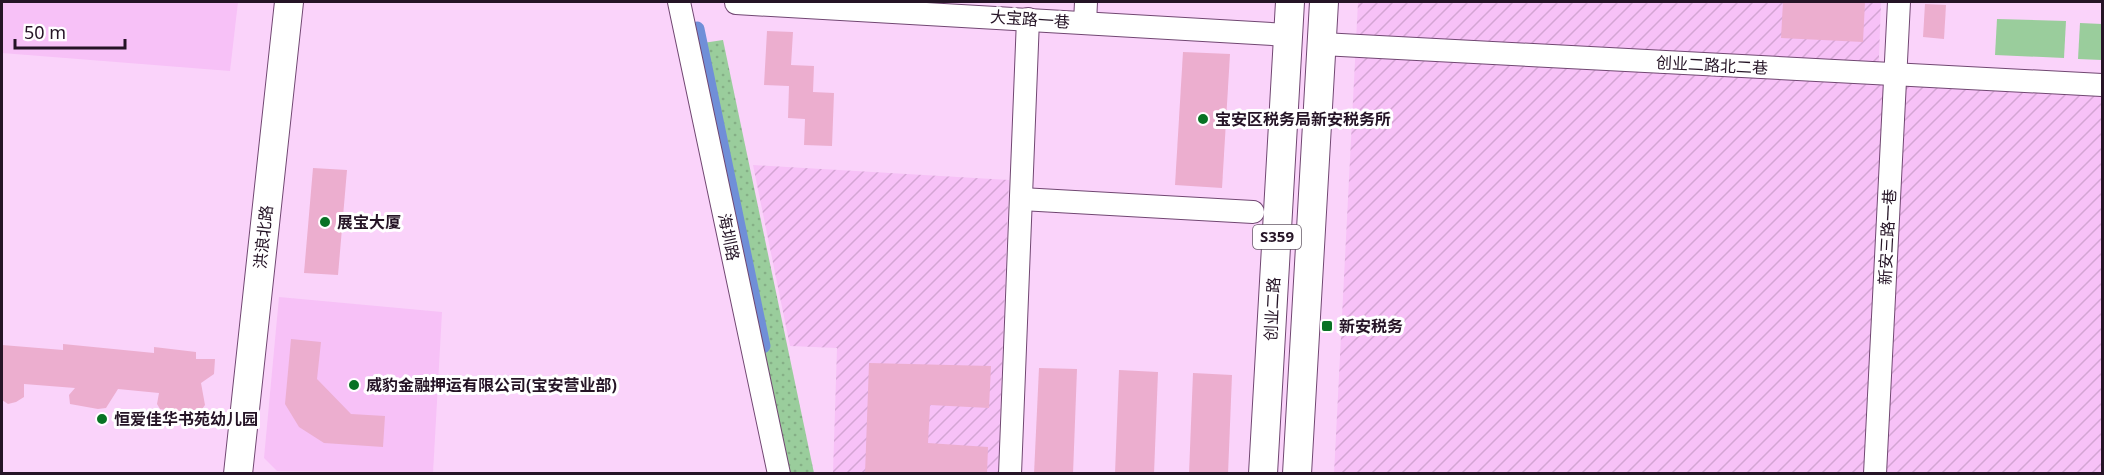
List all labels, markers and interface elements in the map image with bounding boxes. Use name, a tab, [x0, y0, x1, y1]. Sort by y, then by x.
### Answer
street label: 大宝路一巷	[989, 5, 1071, 33]
scale bar	[15, 12, 124, 50]
text: 50 m	[24, 20, 66, 44]
street label: 创业二路北二巷	[1655, 51, 1769, 79]
place label: 宝安区税务局新安税务所	[1215, 108, 1391, 130]
marker: 宝安区税务局新安税务所	[1196, 112, 1210, 126]
street label: 新安三路一巷	[1874, 188, 1900, 286]
street label: 洪浪北路	[249, 204, 277, 270]
place label: 展宝大厦	[337, 211, 401, 233]
street label: 海圳路	[713, 211, 745, 263]
marker: 展宝大厦	[318, 215, 332, 229]
road number: S359	[1253, 225, 1301, 249]
street label: 创业二路	[1259, 276, 1285, 342]
place label: 新安税务	[1339, 315, 1403, 337]
marker: 新安税务	[1320, 319, 1334, 333]
place label: 威豹金融押运有限公司(宝安营业部)	[366, 374, 617, 396]
marker: 威豹金融押运有限公司(宝安营业部)	[347, 378, 361, 392]
place label: 恒爱佳华书苑幼儿园	[114, 408, 258, 430]
marker: 恒爱佳华书苑幼儿园	[95, 412, 109, 426]

